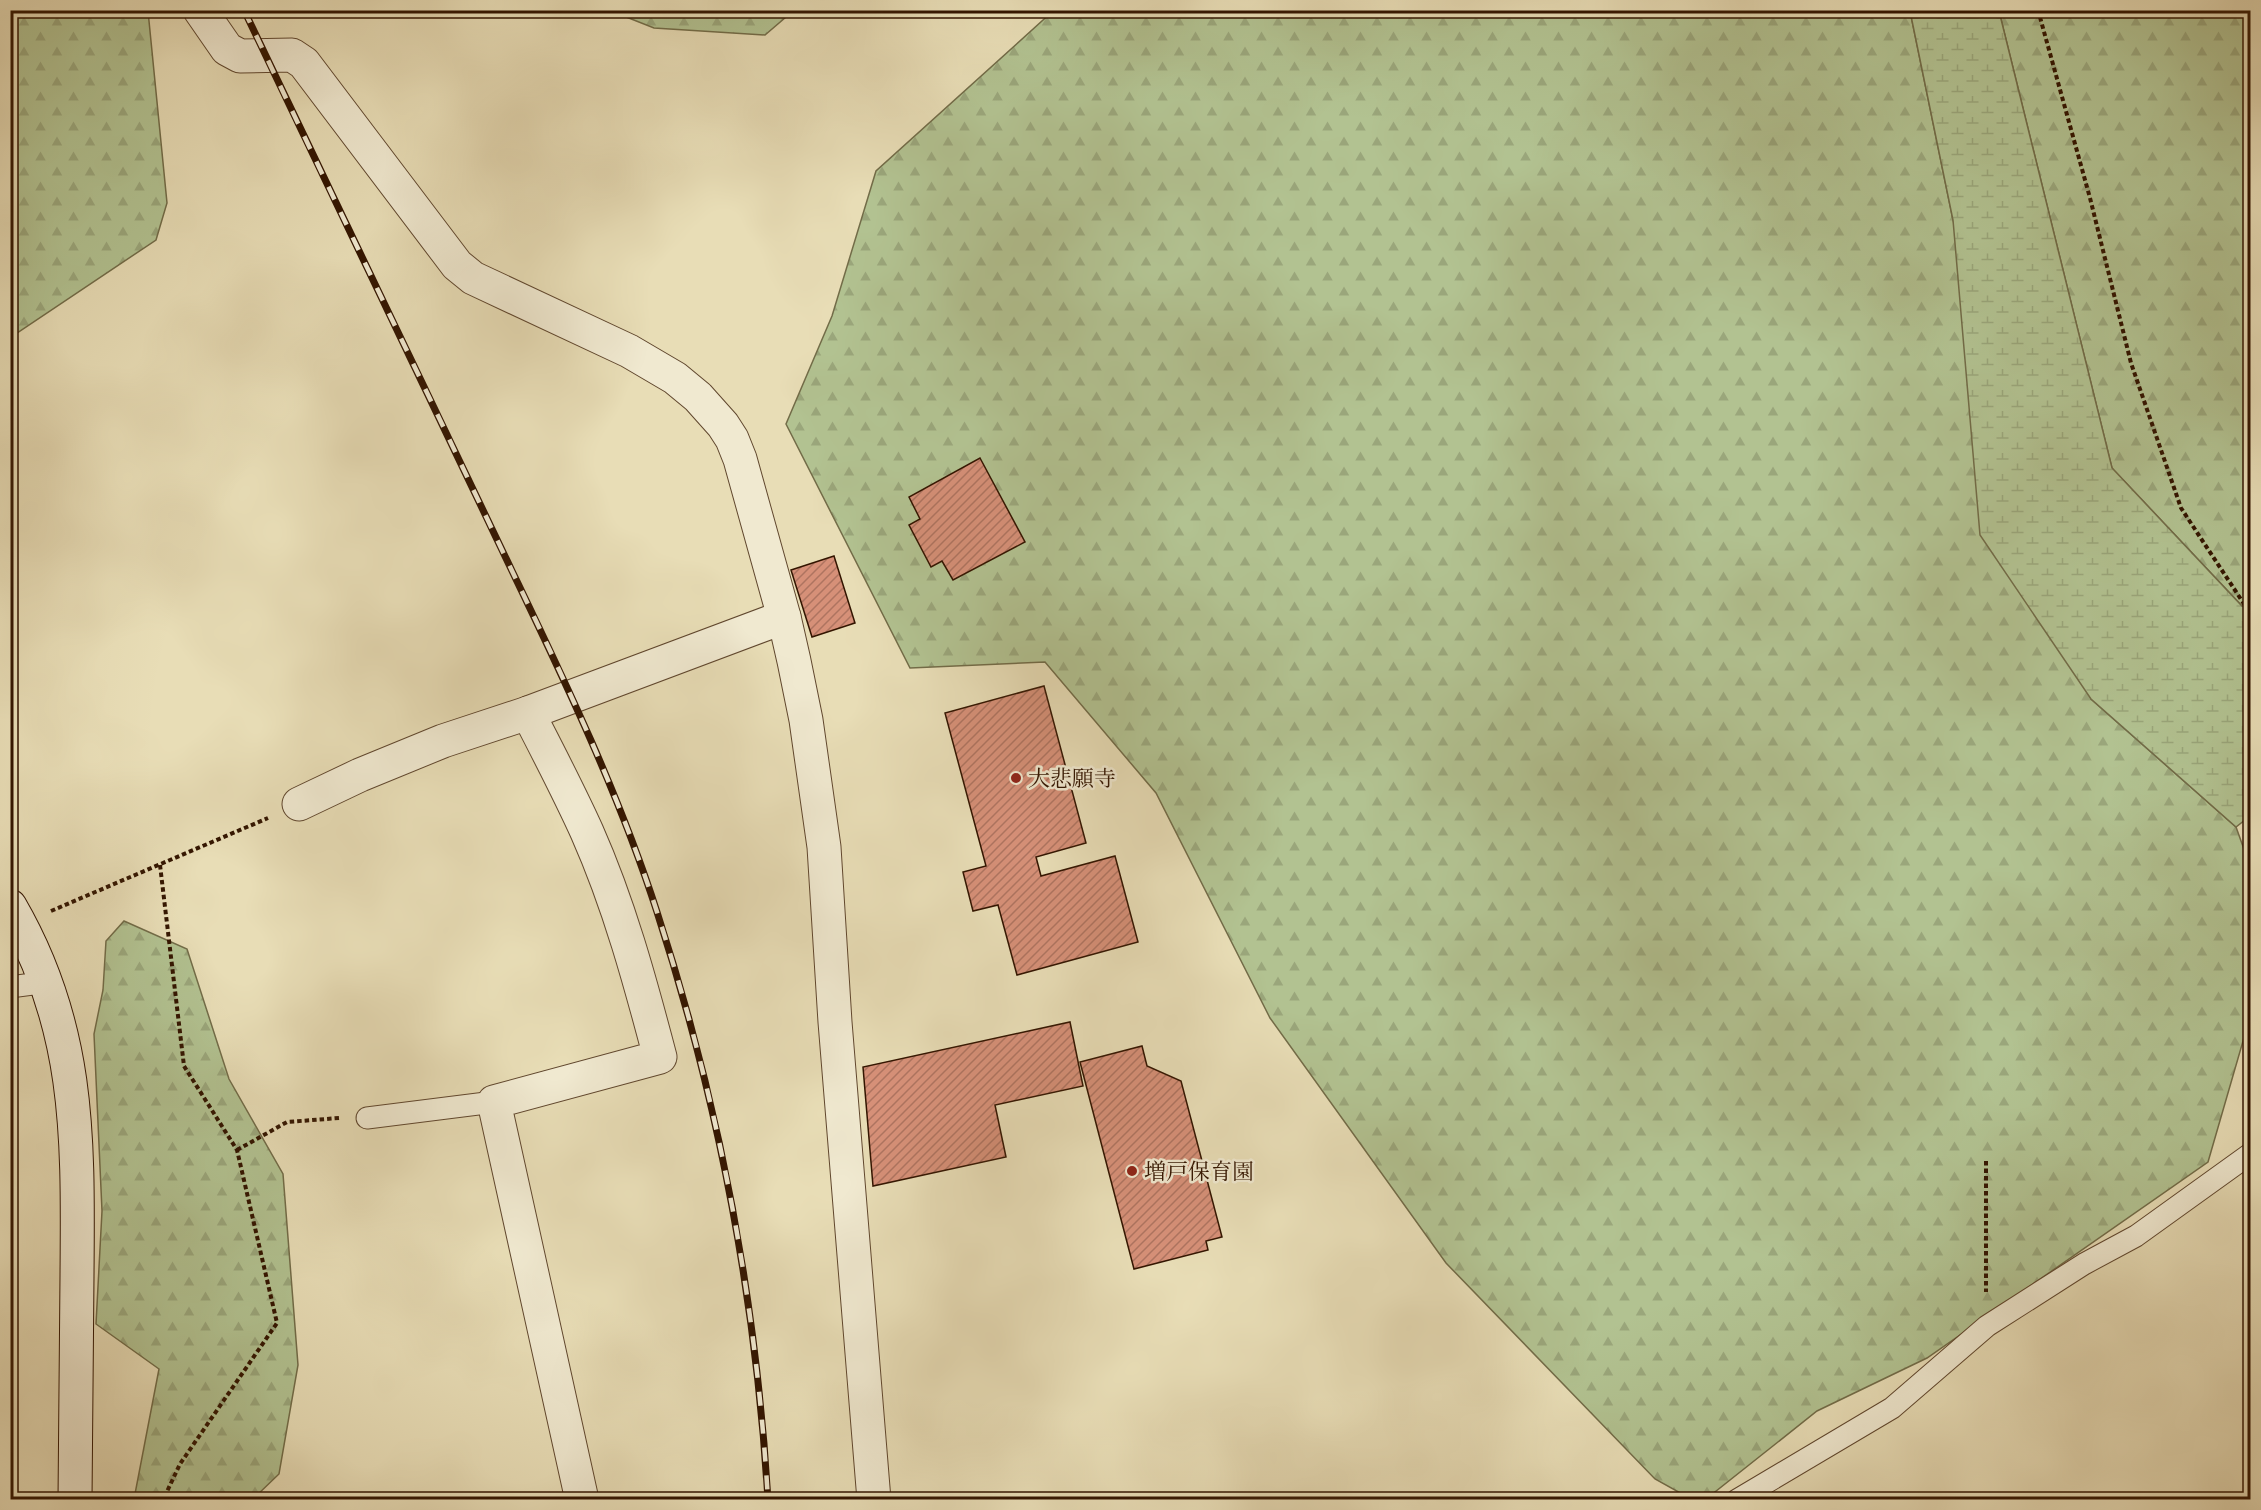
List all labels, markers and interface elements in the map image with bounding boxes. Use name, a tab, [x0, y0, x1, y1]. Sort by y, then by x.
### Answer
place label: 大悲願寺	[1028, 764, 1116, 793]
marker: 大悲願寺	[1009, 771, 1023, 785]
place label: 増戸保育園	[1144, 1157, 1254, 1186]
marker: 増戸保育園	[1125, 1164, 1139, 1178]

